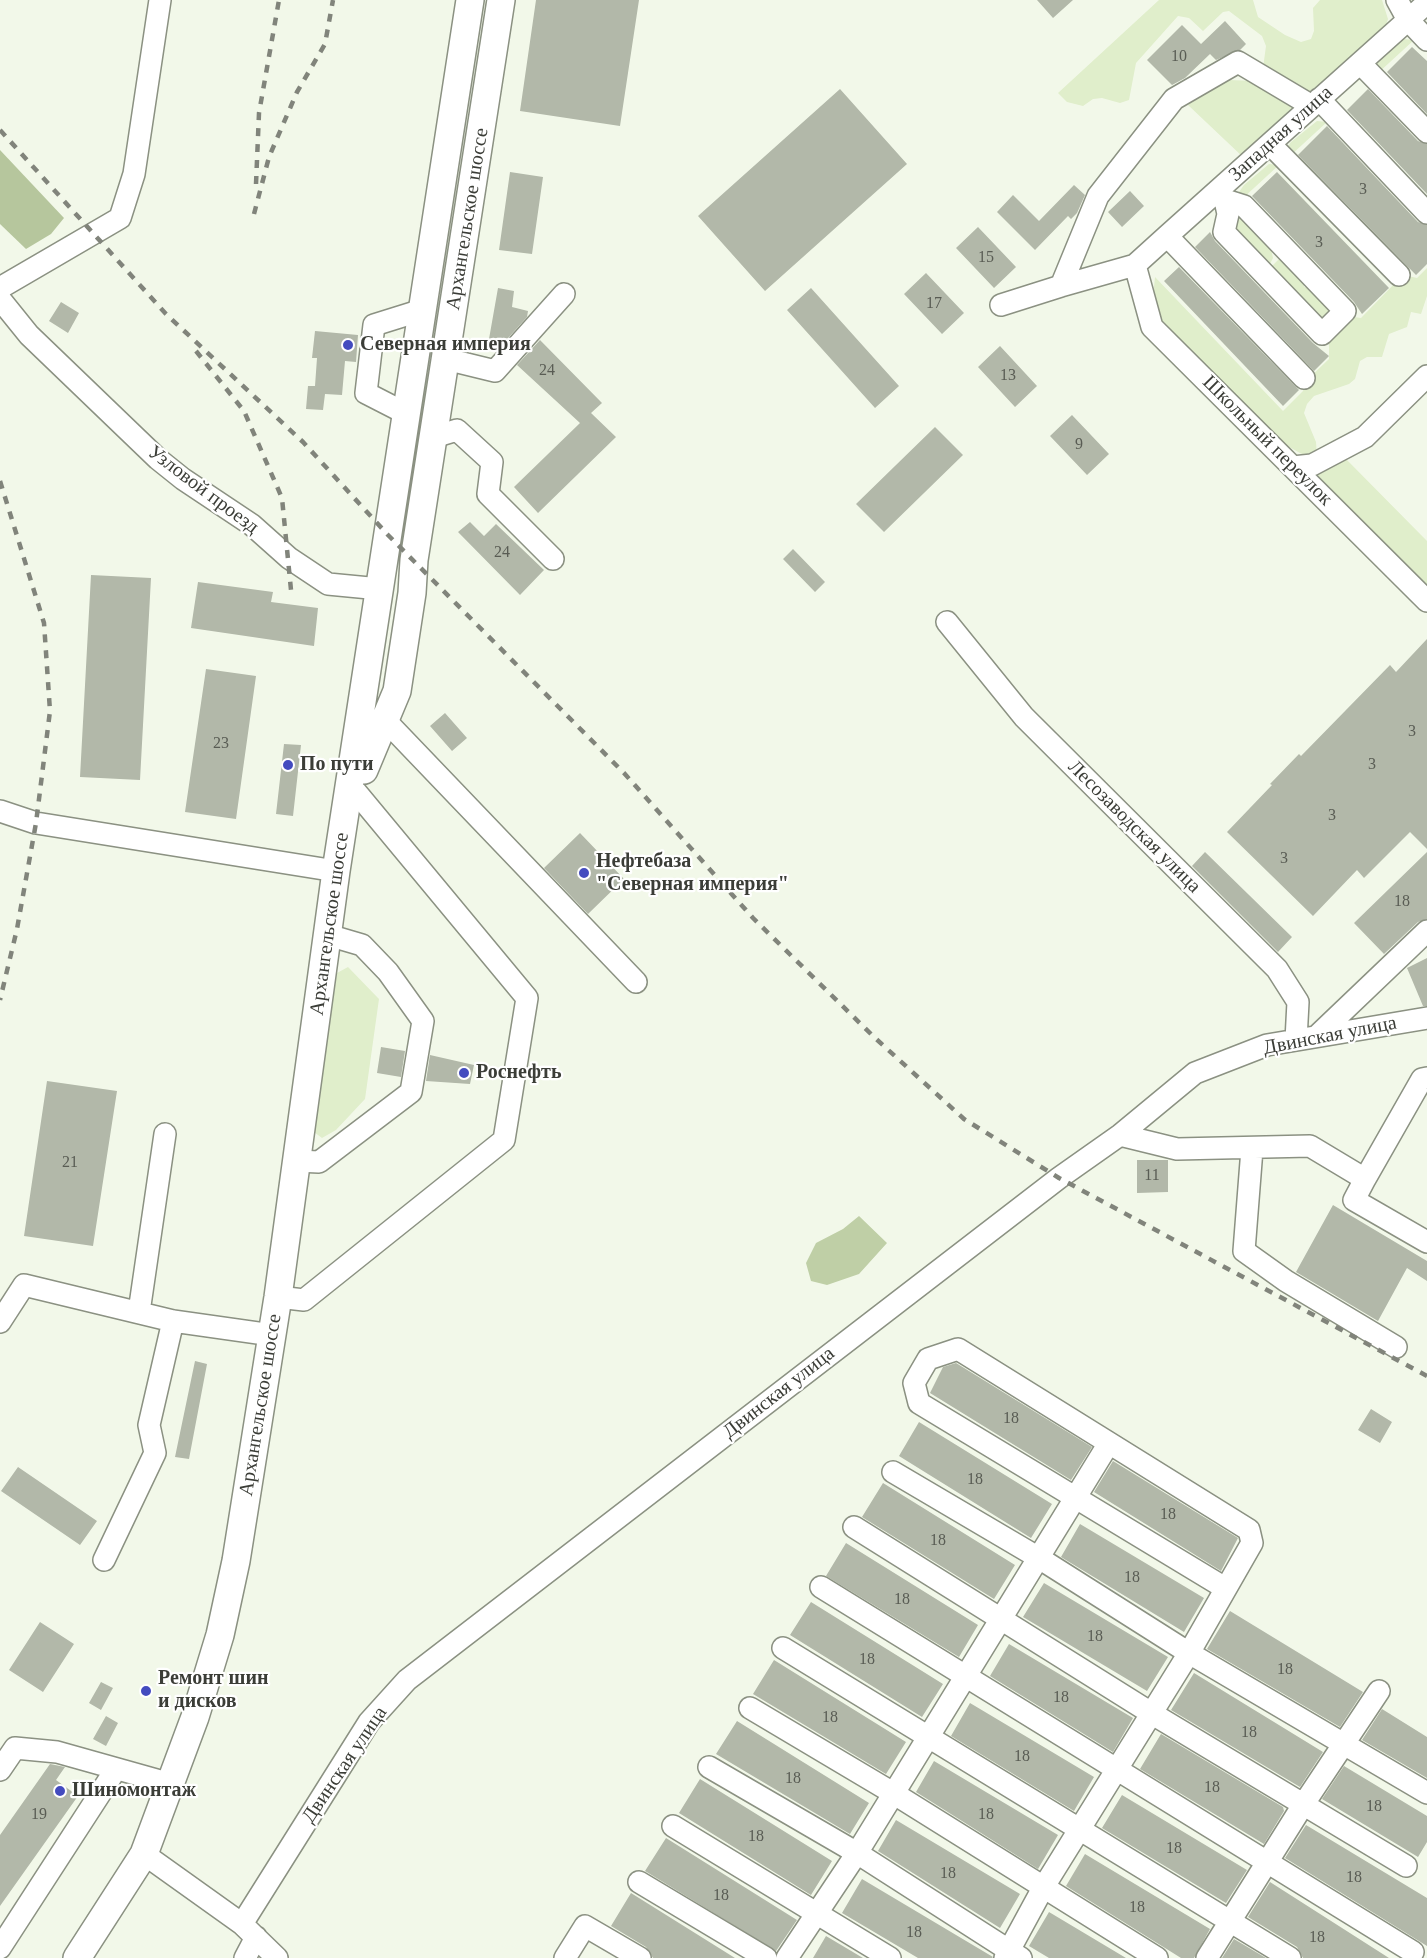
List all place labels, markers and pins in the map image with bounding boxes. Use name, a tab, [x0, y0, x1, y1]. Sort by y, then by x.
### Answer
place label: Северная империя	[360, 333, 531, 357]
marker: Северная империя	[341, 338, 355, 352]
place label: По пути	[300, 753, 373, 777]
marker: По пути	[281, 758, 295, 772]
place label: Нефтебаза "Северная империя"	[596, 850, 789, 897]
marker: Нефтебаза "Северная империя"	[577, 866, 591, 880]
place label: Роснефть	[476, 1061, 561, 1085]
marker: Роснефть	[457, 1066, 471, 1080]
place label: Ремонт шин и дисков	[158, 1667, 268, 1714]
marker: Ремонт шин и дисков	[139, 1684, 153, 1698]
place label: Шиномонтаж	[72, 1779, 196, 1803]
marker: Шиномонтаж	[53, 1784, 67, 1798]

